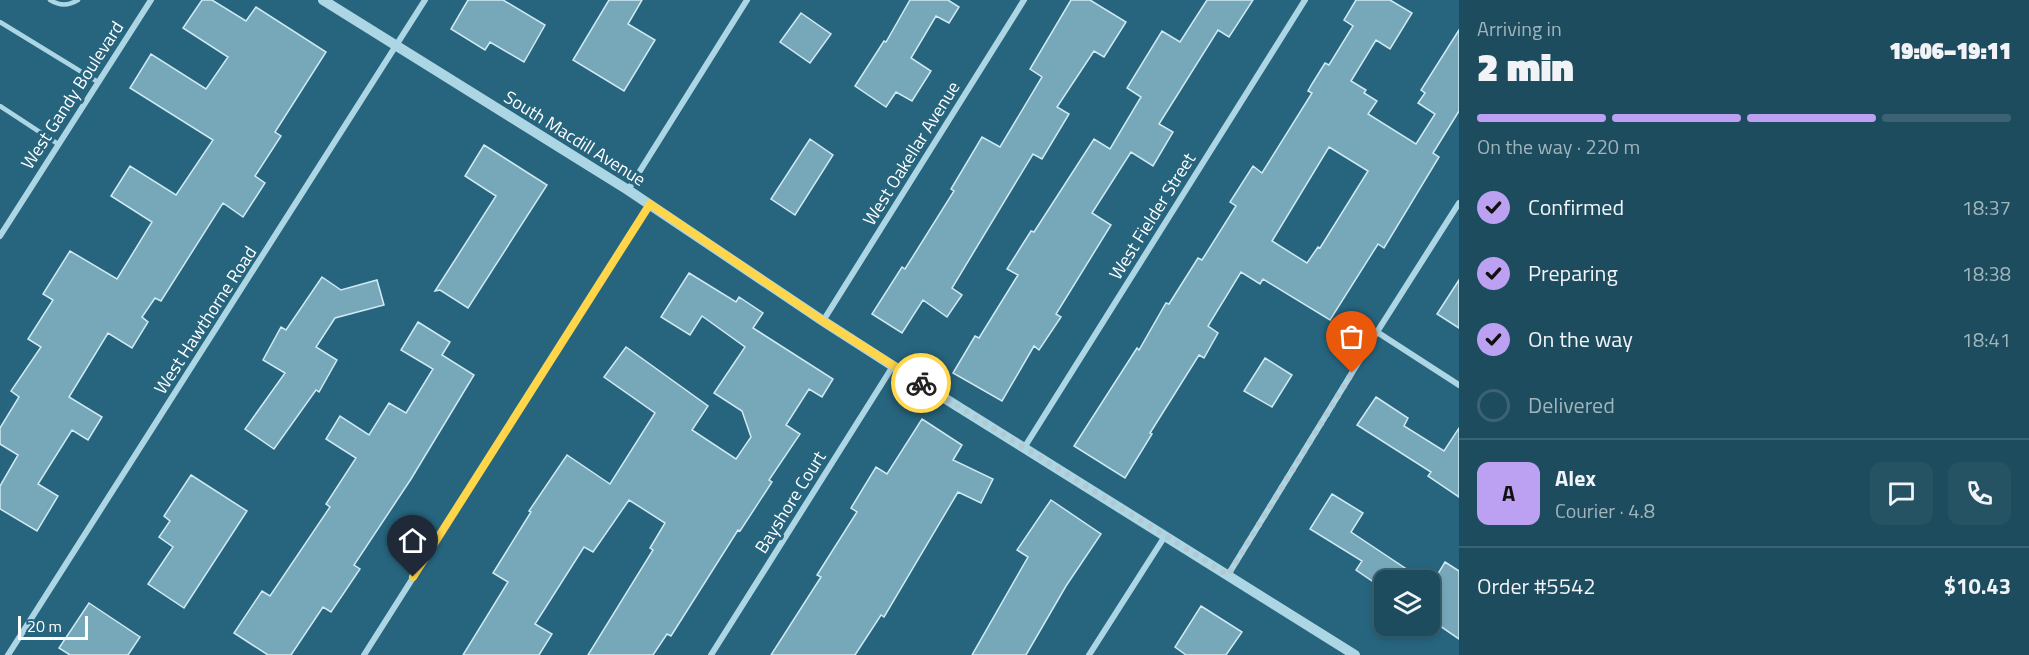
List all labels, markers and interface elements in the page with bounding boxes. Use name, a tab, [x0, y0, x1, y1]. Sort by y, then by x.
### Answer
text: Arriving in	[1477, 13, 1562, 44]
street label: West Gandy Boulevard	[14, 16, 130, 174]
text: 19:06–19:11	[1889, 34, 2011, 68]
text: 2 min	[1477, 37, 1574, 96]
street label: West Oakellar Avenue	[856, 76, 966, 230]
street label: South Macdill Avenue	[499, 83, 651, 193]
text: On the way · 220 m	[1477, 131, 1640, 162]
street label: West Fielder Street	[1102, 147, 1202, 285]
text: Confirmed	[1528, 190, 1624, 224]
icon: check	[1477, 191, 1510, 224]
text: 18:37	[1962, 192, 2011, 223]
street label: West Hawthorne Road	[147, 241, 263, 399]
text: Preparing	[1528, 256, 1618, 290]
icon: check	[1477, 257, 1510, 290]
text: 18:38	[1962, 258, 2011, 289]
pin	[1326, 311, 1377, 373]
icon: bag	[1335, 320, 1368, 353]
text: On the way	[1528, 322, 1633, 356]
icon: check	[1477, 323, 1510, 356]
text: 18:41	[1962, 324, 2011, 355]
courier	[891, 353, 951, 413]
icon: bike	[905, 367, 938, 400]
text: Delivered	[1528, 388, 1615, 422]
street label: Bayshore Court	[748, 445, 833, 559]
text: Alex	[1555, 461, 1596, 495]
button: chat	[1870, 462, 1933, 525]
button: phone	[1948, 462, 2011, 525]
text: A	[1502, 476, 1515, 510]
text: Courier · 4.8	[1555, 495, 1655, 526]
pin	[387, 515, 438, 577]
icon: home	[396, 524, 429, 557]
text: Order #5542	[1477, 569, 1596, 603]
text: $10.43	[1944, 569, 2011, 603]
map controls	[1374, 570, 1440, 636]
button: layers	[1374, 570, 1440, 636]
scale bar	[18, 613, 88, 640]
text: 20 m	[27, 614, 62, 638]

